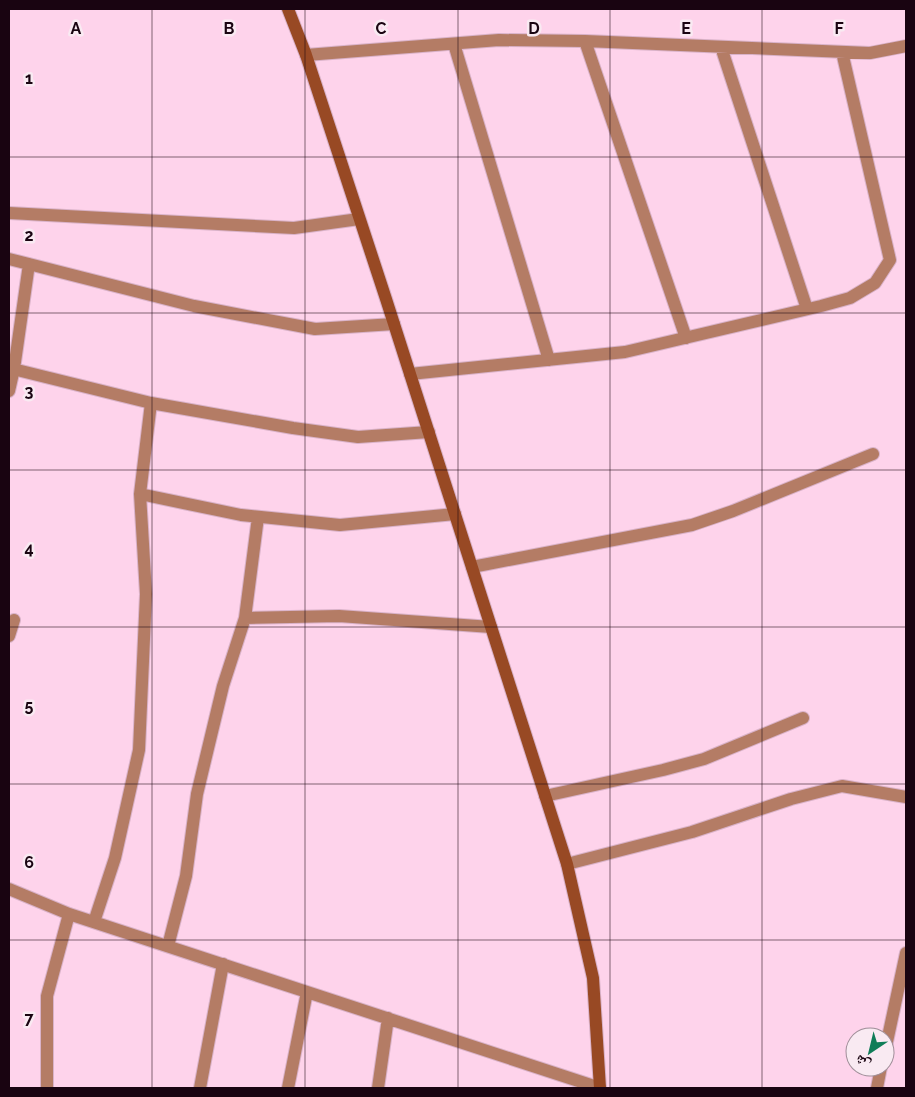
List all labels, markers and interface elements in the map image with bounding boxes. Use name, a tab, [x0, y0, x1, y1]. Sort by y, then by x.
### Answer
text: A	[71, 19, 82, 38]
text: B	[224, 19, 235, 38]
text: C	[376, 19, 387, 38]
text: D	[528, 19, 540, 38]
text: E	[681, 19, 691, 38]
text: F	[834, 19, 844, 38]
text: 1	[25, 69, 33, 88]
text: 2	[24, 226, 34, 245]
text: 3	[25, 382, 34, 401]
text: 4	[24, 539, 34, 558]
text: 5	[25, 696, 34, 715]
text: 6	[24, 853, 34, 872]
text: 7	[25, 1009, 34, 1028]
north arrow	[845, 1027, 895, 1077]
text: ش	[852, 1051, 874, 1073]

